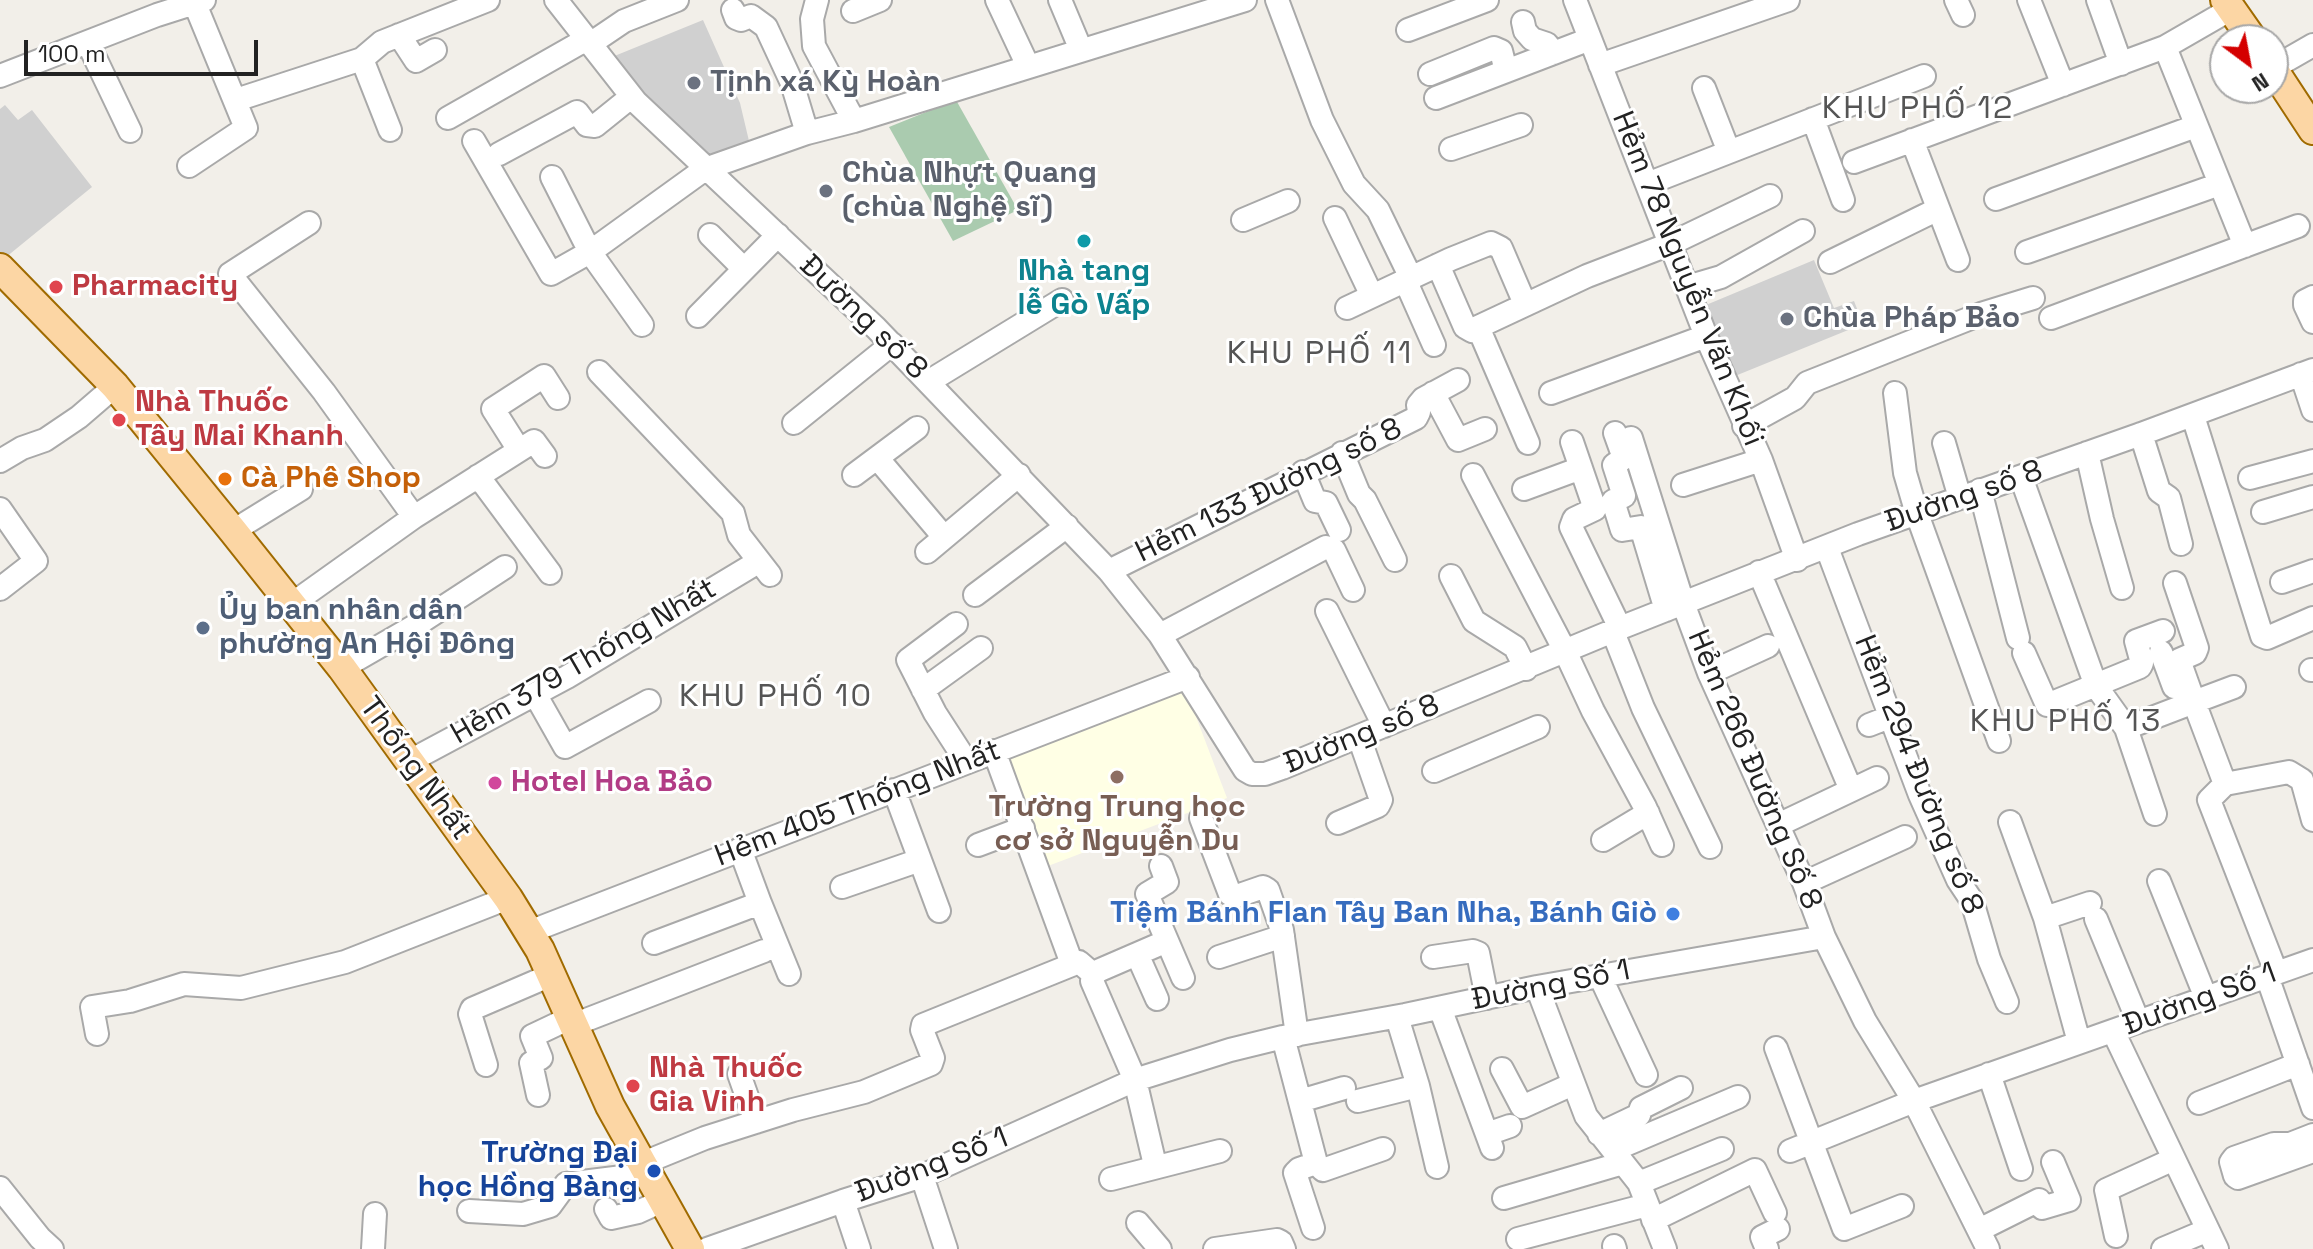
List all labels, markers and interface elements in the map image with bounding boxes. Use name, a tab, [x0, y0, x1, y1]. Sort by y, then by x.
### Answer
scale bar	[28, 24, 262, 74]
north arrow	[2209, 24, 2289, 104]
text: 100 m	[38, 38, 106, 69]
place label: Tịnh xá Kỳ Hoàn	[710, 65, 941, 101]
text: N	[2247, 67, 2274, 98]
marker: Tịnh xá Kỳ Hoàn	[685, 74, 703, 92]
district label: KHU PHỐ 12	[1822, 90, 2014, 128]
street label: Hẻm 78 Nguyễn Văn Khối	[1603, 107, 1771, 451]
place label: Chùa Nhựt Quang (chùa Nghệ sĩ)	[842, 156, 1097, 226]
marker: Chùa Nhựt Quang (chùa Nghệ sĩ)	[817, 182, 835, 200]
marker: Nhà tang lễ Gò Vấp	[1075, 232, 1093, 250]
street label: Đường số 8	[792, 248, 934, 388]
place label: Nhà tang lễ Gò Vấp	[1018, 254, 1150, 324]
place label: Pharmacity	[72, 269, 238, 305]
marker: Pharmacity	[47, 278, 65, 296]
place label: Chùa Pháp Bảo	[1803, 301, 2020, 337]
marker: Chùa Pháp Bảo	[1778, 310, 1796, 328]
district label: KHU PHỐ 11	[1227, 335, 1413, 373]
place label: Nhà Thuốc Tây Mai Khanh	[135, 385, 344, 456]
marker: Nhà Thuốc Tây Mai Khanh	[110, 411, 128, 429]
street label: Hẻm 133 Đường số 8	[1130, 411, 1408, 571]
street label: Đường số 8	[1881, 453, 2047, 541]
place label: Cà Phê Shop	[241, 461, 421, 497]
marker: Cà Phê Shop	[216, 470, 234, 488]
street label: Hẻm 379 Thống Nhất	[445, 571, 723, 753]
place label: Ủy ban nhân dân phường An Hội Đông	[219, 593, 515, 664]
marker: Ủy ban nhân dân phường An Hội Đông	[194, 619, 212, 637]
street label: Hẻm 266 Đường Số 8	[1679, 625, 1829, 915]
street label: Hẻm 294 Đường số 8	[1846, 630, 1990, 920]
district label: KHU PHỐ 10	[679, 678, 873, 716]
street label: Đường số 8	[1279, 688, 1445, 782]
street label: Thống Nhất	[351, 690, 479, 848]
district label: KHU PHỐ 13	[1970, 703, 2162, 741]
street label: Hẻm 405 Thống Nhất	[710, 733, 1006, 875]
place label: Hotel Hoa Bảo	[511, 765, 713, 801]
marker: Trường Trung học cơ sở Nguyễn Du	[1108, 768, 1126, 786]
marker: Hotel Hoa Bảo	[486, 774, 504, 792]
place label: Trường Trung học cơ sở Nguyễn Du	[988, 790, 1246, 860]
place label: Tiệm Bánh Flan Tây Ban Nha, Bánh Giò	[1110, 896, 1657, 932]
marker: Tiệm Bánh Flan Tây Ban Nha, Bánh Giò	[1664, 905, 1682, 923]
street label: Đường Số 1	[1469, 953, 1633, 1019]
street label: Đường Số 1	[2118, 956, 2282, 1044]
place label: Nhà Thuốc Gia Vinh	[649, 1051, 803, 1122]
marker: Nhà Thuốc Gia Vinh	[624, 1077, 642, 1095]
street label: Đường Số 1	[851, 1120, 1013, 1212]
place label: Trường Đại học Hồng Bàng	[418, 1136, 638, 1206]
marker: Trường Đại học Hồng Bàng	[645, 1162, 663, 1180]

